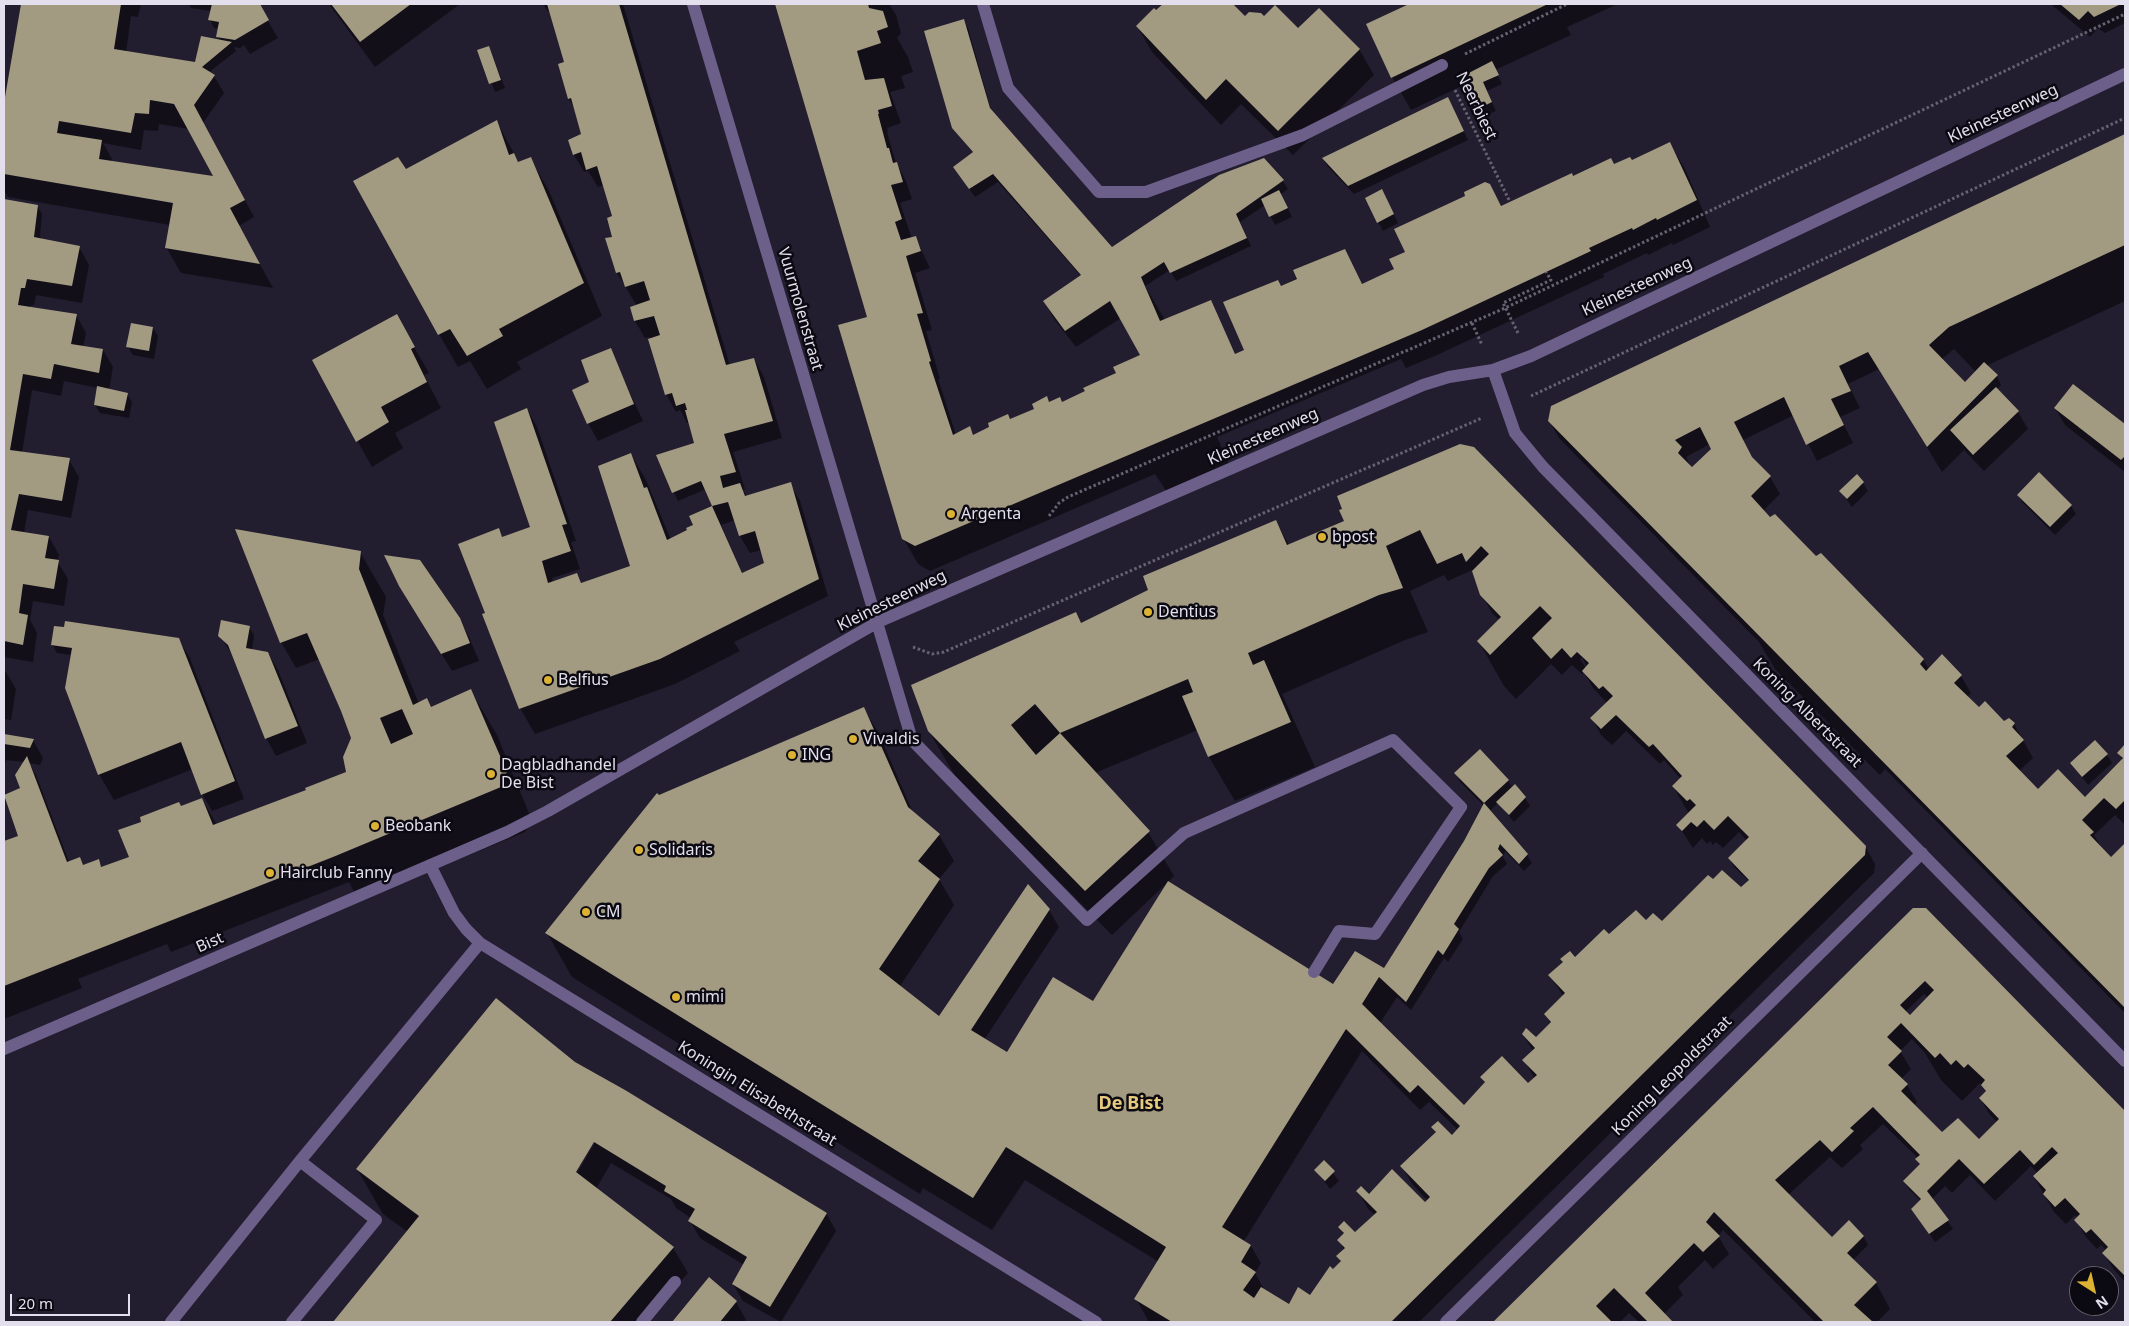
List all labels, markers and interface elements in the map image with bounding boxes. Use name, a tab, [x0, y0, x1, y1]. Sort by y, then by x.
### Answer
street label: Neerbiest	[1451, 69, 1501, 143]
street label: Kleinesteenweg	[1945, 80, 2061, 148]
street label: Vuurmolenstraat	[773, 245, 827, 373]
street label: Kleinesteenweg	[1579, 253, 1695, 321]
street label: Kleinesteenweg	[1205, 404, 1321, 470]
place label: Argenta	[961, 504, 1021, 524]
marker: Argenta	[945, 508, 957, 520]
place label: bpost	[1332, 527, 1375, 547]
marker: bpost	[1316, 531, 1328, 543]
street label: Kleinesteenweg	[834, 566, 950, 636]
place label: Dentius	[1158, 602, 1216, 622]
marker: Dentius	[1142, 606, 1154, 618]
street label: Koning Albertstraat	[1748, 654, 1866, 772]
place label: Belfius	[558, 670, 609, 690]
marker: Belfius	[542, 674, 554, 686]
place label: Vivaldis	[863, 729, 920, 749]
marker: Vivaldis	[847, 733, 859, 745]
place label: ING	[802, 745, 831, 765]
marker: ING	[786, 749, 798, 761]
place label: Dagbladhandel De Bist	[501, 755, 616, 793]
marker: Dagbladhandel De Bist	[485, 768, 497, 780]
place label: Beobank	[385, 816, 451, 836]
marker: Beobank	[369, 820, 381, 832]
place label: Solidaris	[649, 840, 713, 860]
marker: Solidaris	[633, 844, 645, 856]
place label: Hairclub Fanny	[280, 863, 392, 883]
marker: Hairclub Fanny	[264, 867, 276, 879]
place label: CM	[596, 902, 621, 922]
marker: CM	[580, 906, 592, 918]
street label: Bist	[193, 929, 227, 957]
place label: mimi	[686, 987, 724, 1007]
marker: mimi	[670, 991, 682, 1003]
street label: Koning Leopoldstraat	[1608, 1012, 1736, 1140]
street label: Koningin Elisabethstraat	[674, 1037, 840, 1151]
district label: De Bist	[1099, 1093, 1161, 1115]
north arrow	[2069, 1266, 2119, 1316]
scale bar	[12, 1284, 132, 1316]
text: N	[2092, 1292, 2112, 1314]
text: 20 m	[18, 1293, 53, 1313]

